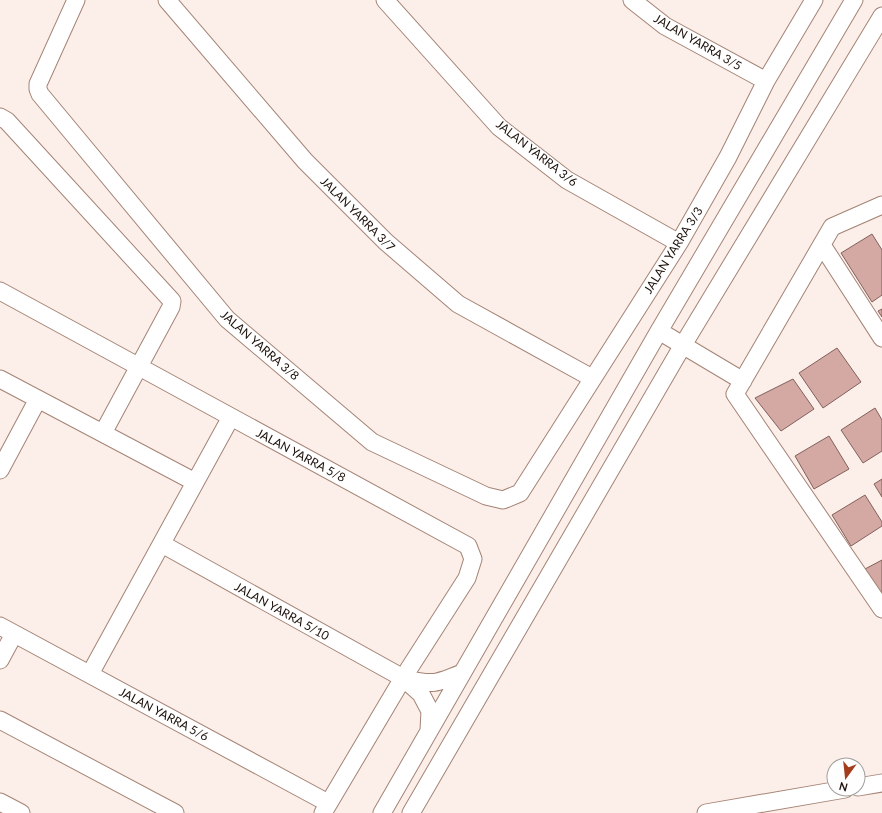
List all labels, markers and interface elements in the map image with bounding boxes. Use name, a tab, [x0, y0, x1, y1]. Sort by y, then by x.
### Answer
street label: JALAN YARRA 3/5	[651, 11, 745, 73]
street label: JALAN YARRA 3/6	[493, 117, 581, 189]
street label: JALAN YARRA 3/7	[318, 174, 398, 254]
street label: JALAN YARRA 3/3	[640, 204, 706, 296]
street label: JALAN YARRA 3/8	[218, 307, 302, 383]
street label: JALAN YARRA 5/8	[254, 425, 348, 485]
street label: JALAN YARRA 5/10	[232, 579, 332, 643]
street label: JALAN YARRA 5/6	[117, 684, 211, 744]
north arrow	[826, 757, 866, 797]
text: N	[838, 780, 849, 795]

